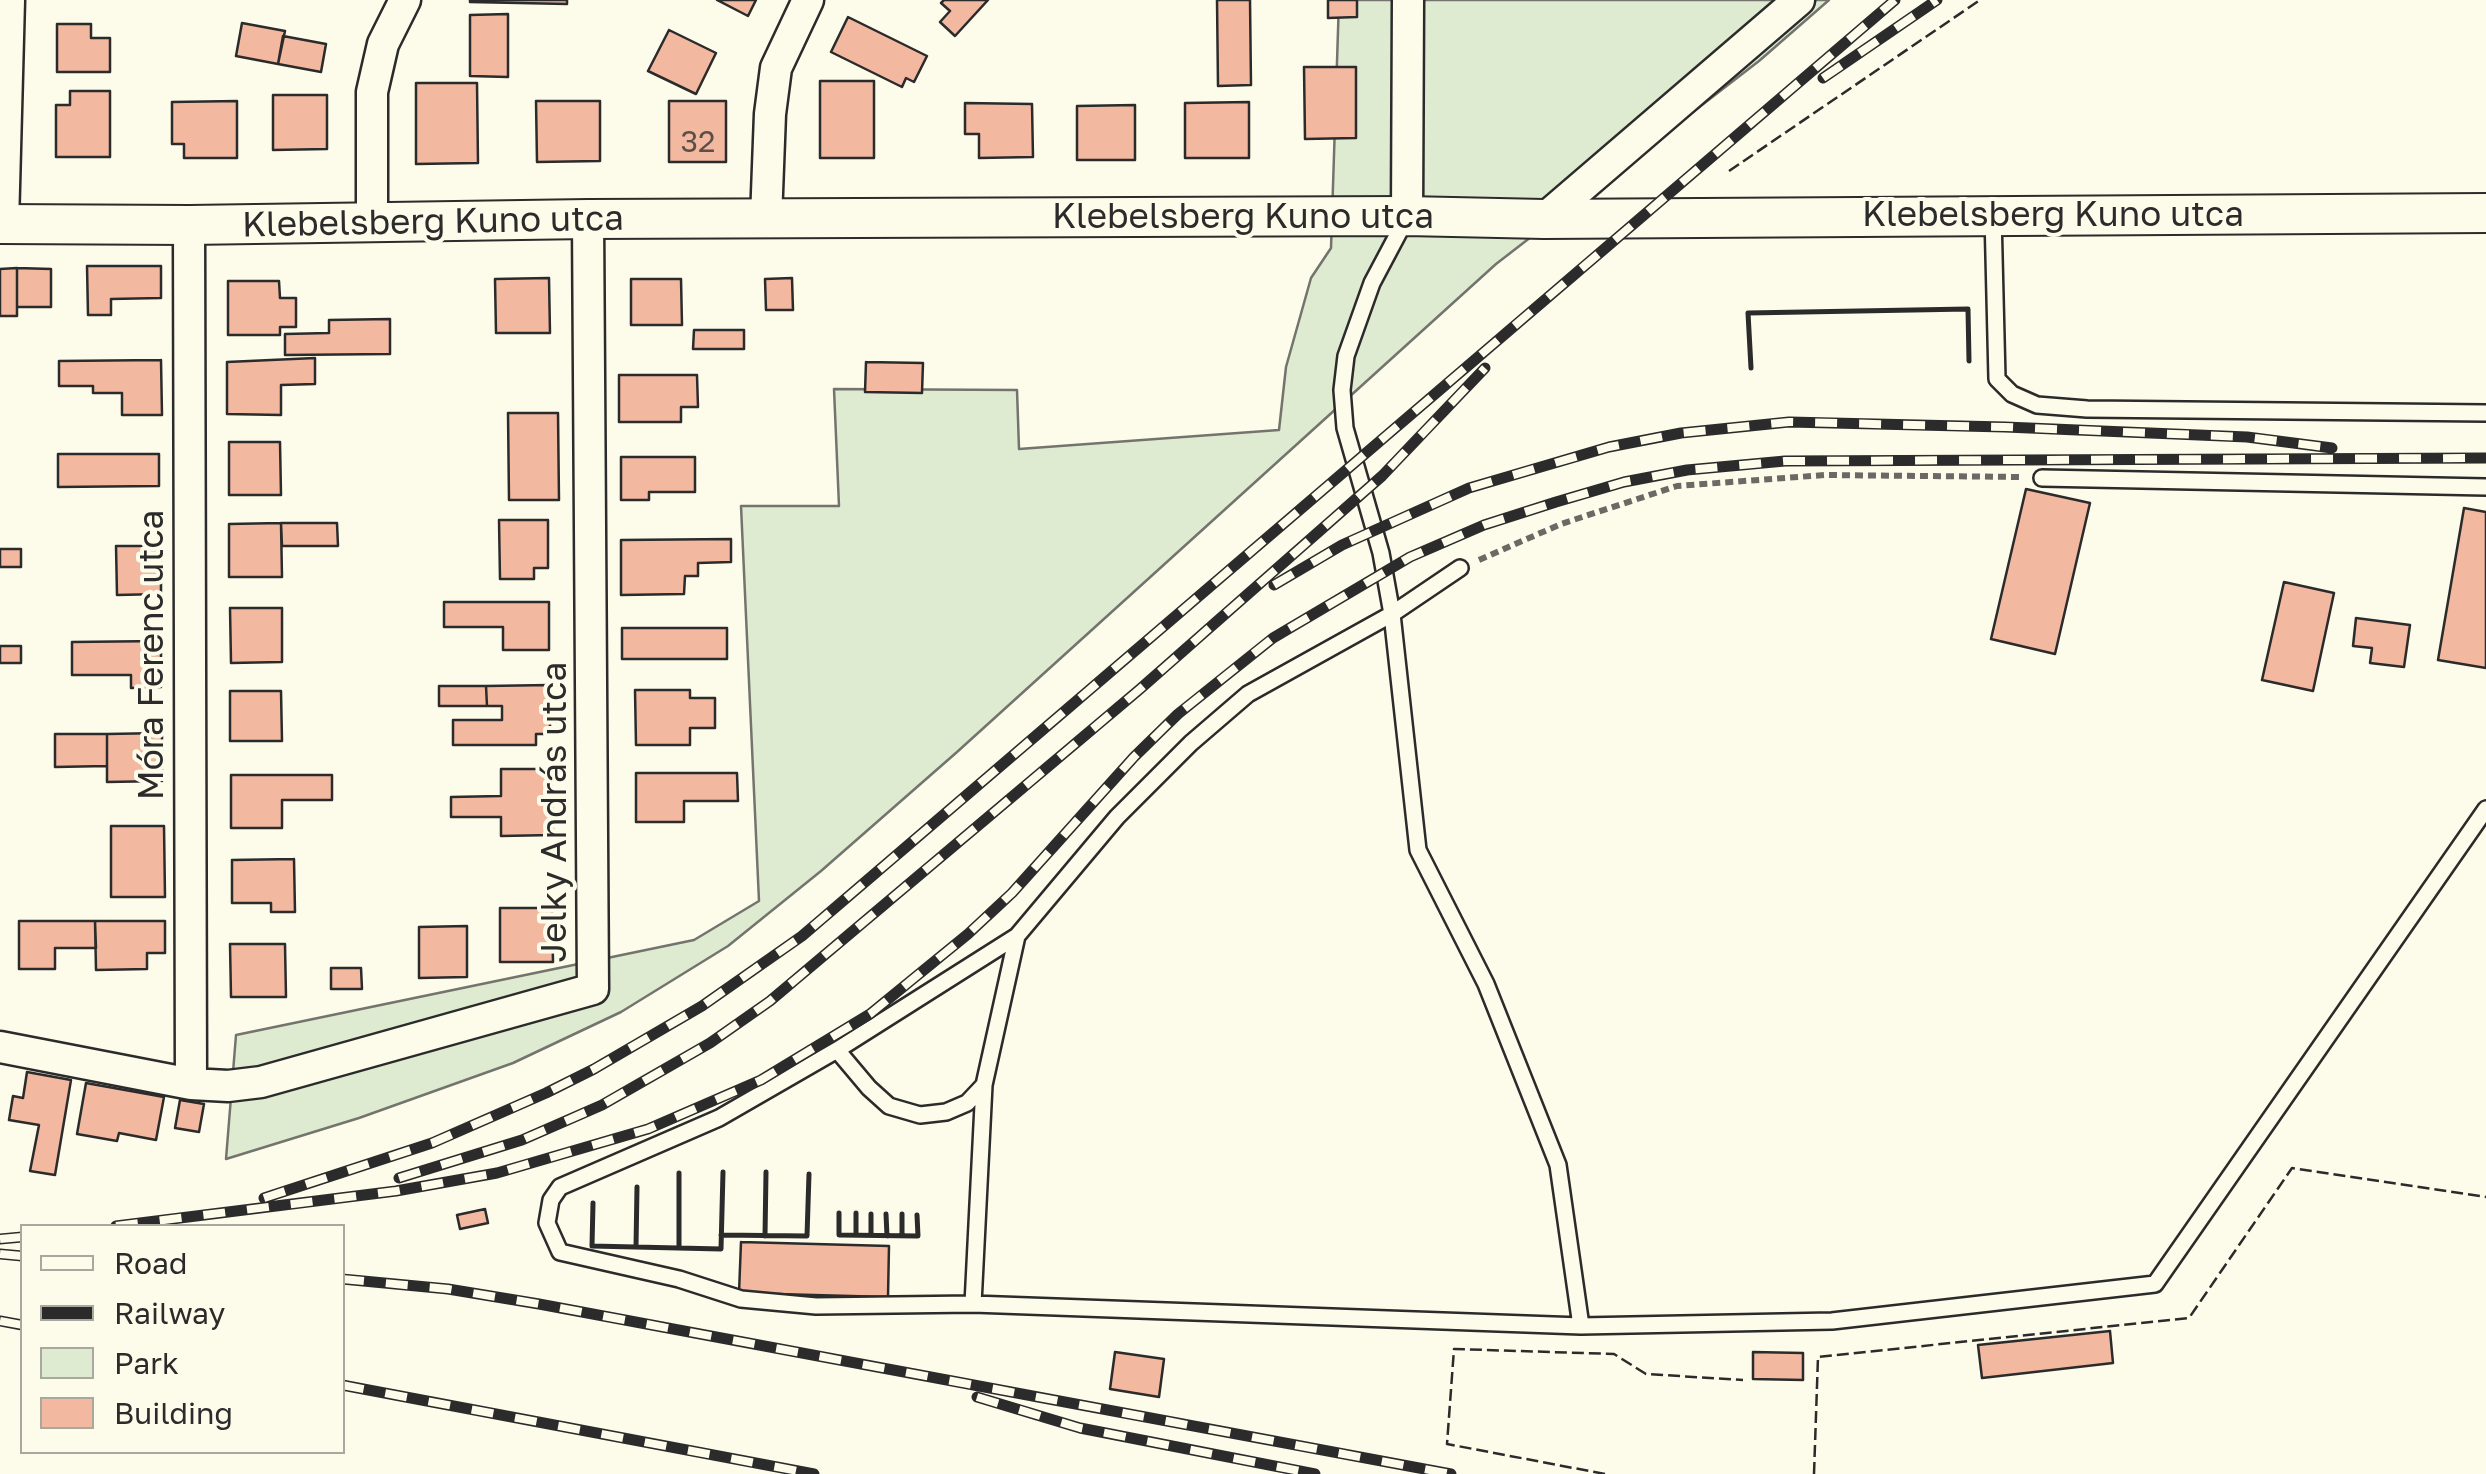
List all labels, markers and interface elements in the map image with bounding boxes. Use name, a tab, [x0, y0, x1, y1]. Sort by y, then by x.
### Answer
house number: 32	[681, 124, 715, 160]
street label: Klebelsberg Kuno utca	[1862, 194, 2244, 236]
street label: Klebelsberg Kuno utca	[1052, 196, 1434, 238]
street label: Klebelsberg Kuno utca	[242, 198, 624, 246]
street label: Móra Ferenc utca	[131, 510, 173, 800]
street label: Jelky András utca	[534, 662, 576, 962]
legend	[20, 1224, 345, 1454]
text: Road	[114, 1245, 188, 1281]
text: Railway	[114, 1295, 225, 1331]
text: Park	[114, 1345, 179, 1381]
text: Building	[114, 1395, 233, 1431]

